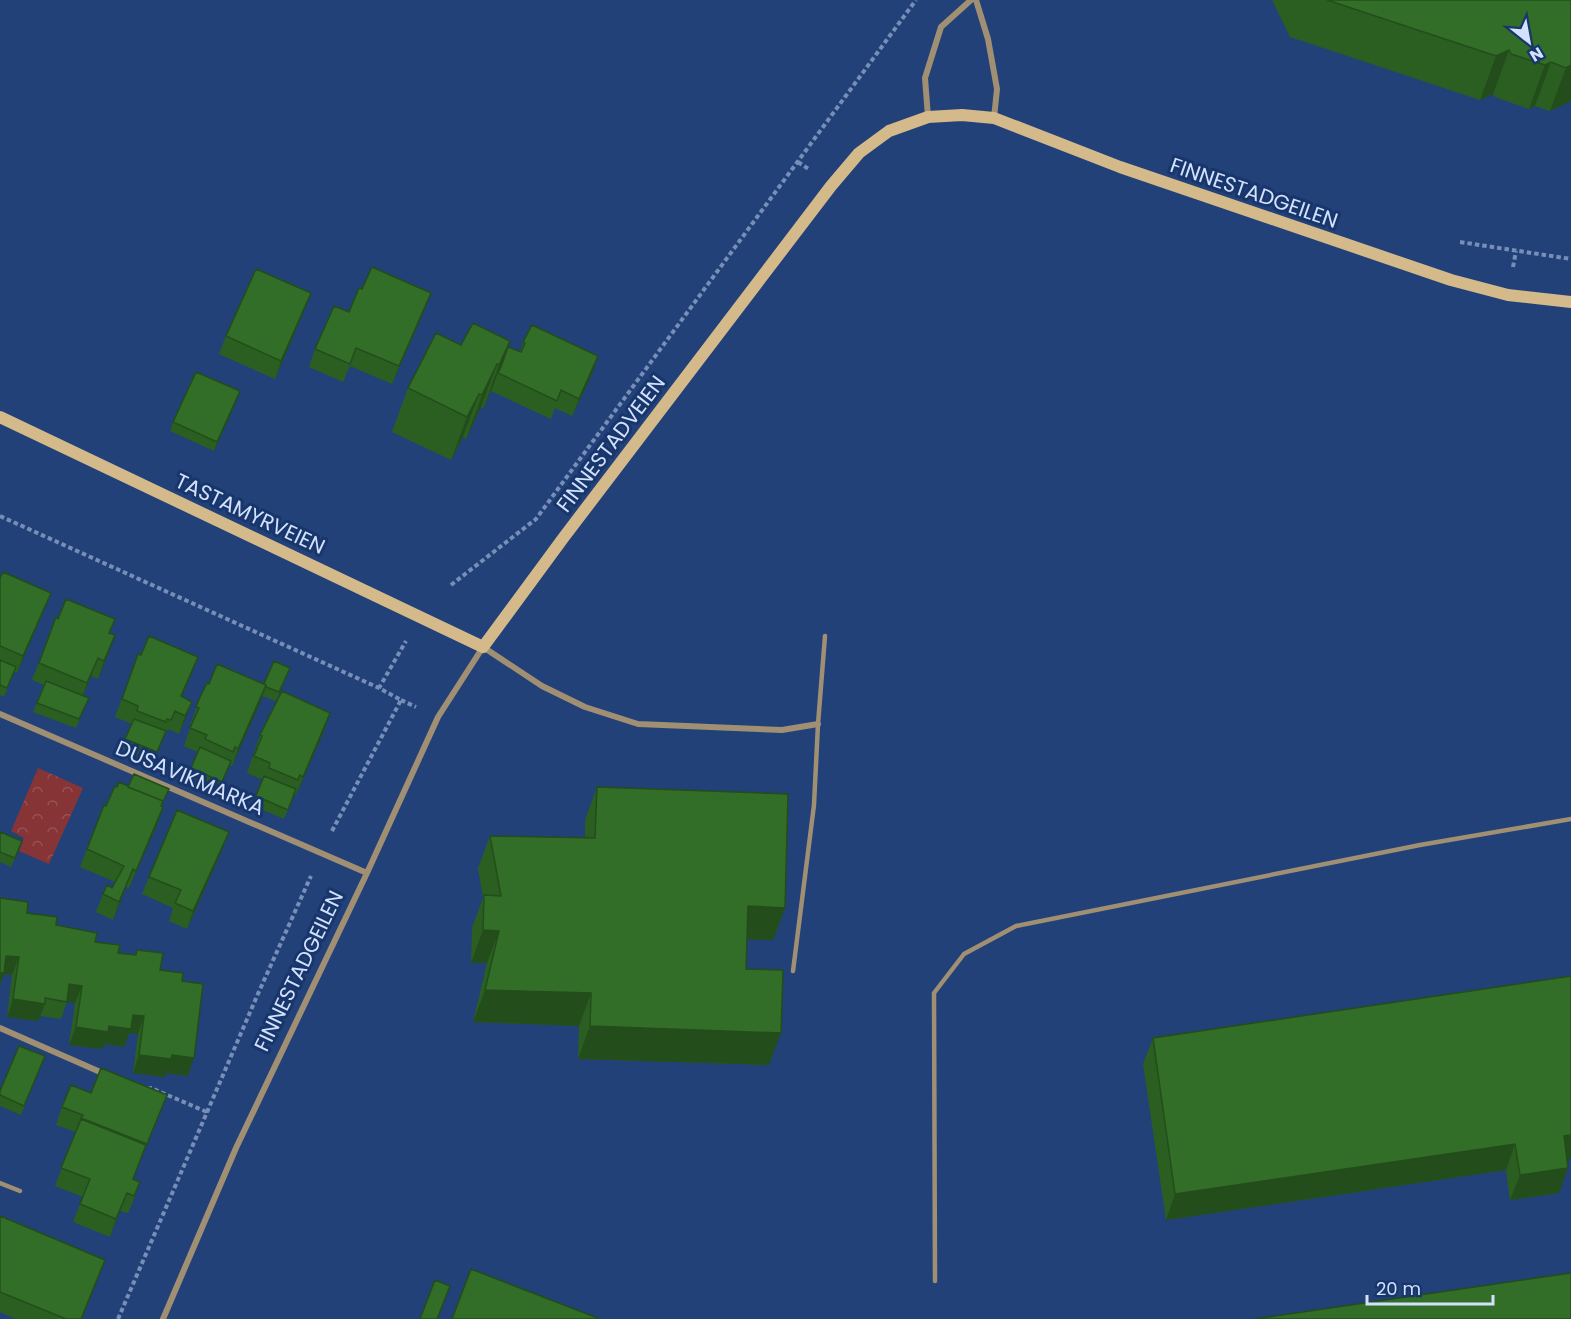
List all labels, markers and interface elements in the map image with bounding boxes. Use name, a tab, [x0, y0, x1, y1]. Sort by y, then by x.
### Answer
north arrow	[1499, 12, 1559, 72]
text: N	[1525, 41, 1548, 67]
street label: FINNESTADGEILEN	[1166, 150, 1342, 235]
street label: FINNESTADVEIEN	[550, 369, 672, 518]
street label: TASTAMYRVEIEN	[171, 466, 330, 561]
street label: DUSAVIKMARKA	[111, 733, 269, 822]
street label: FINNESTADGEILEN	[247, 885, 350, 1056]
scale bar	[1367, 1268, 1493, 1306]
text: 20 m	[1376, 1276, 1421, 1301]

